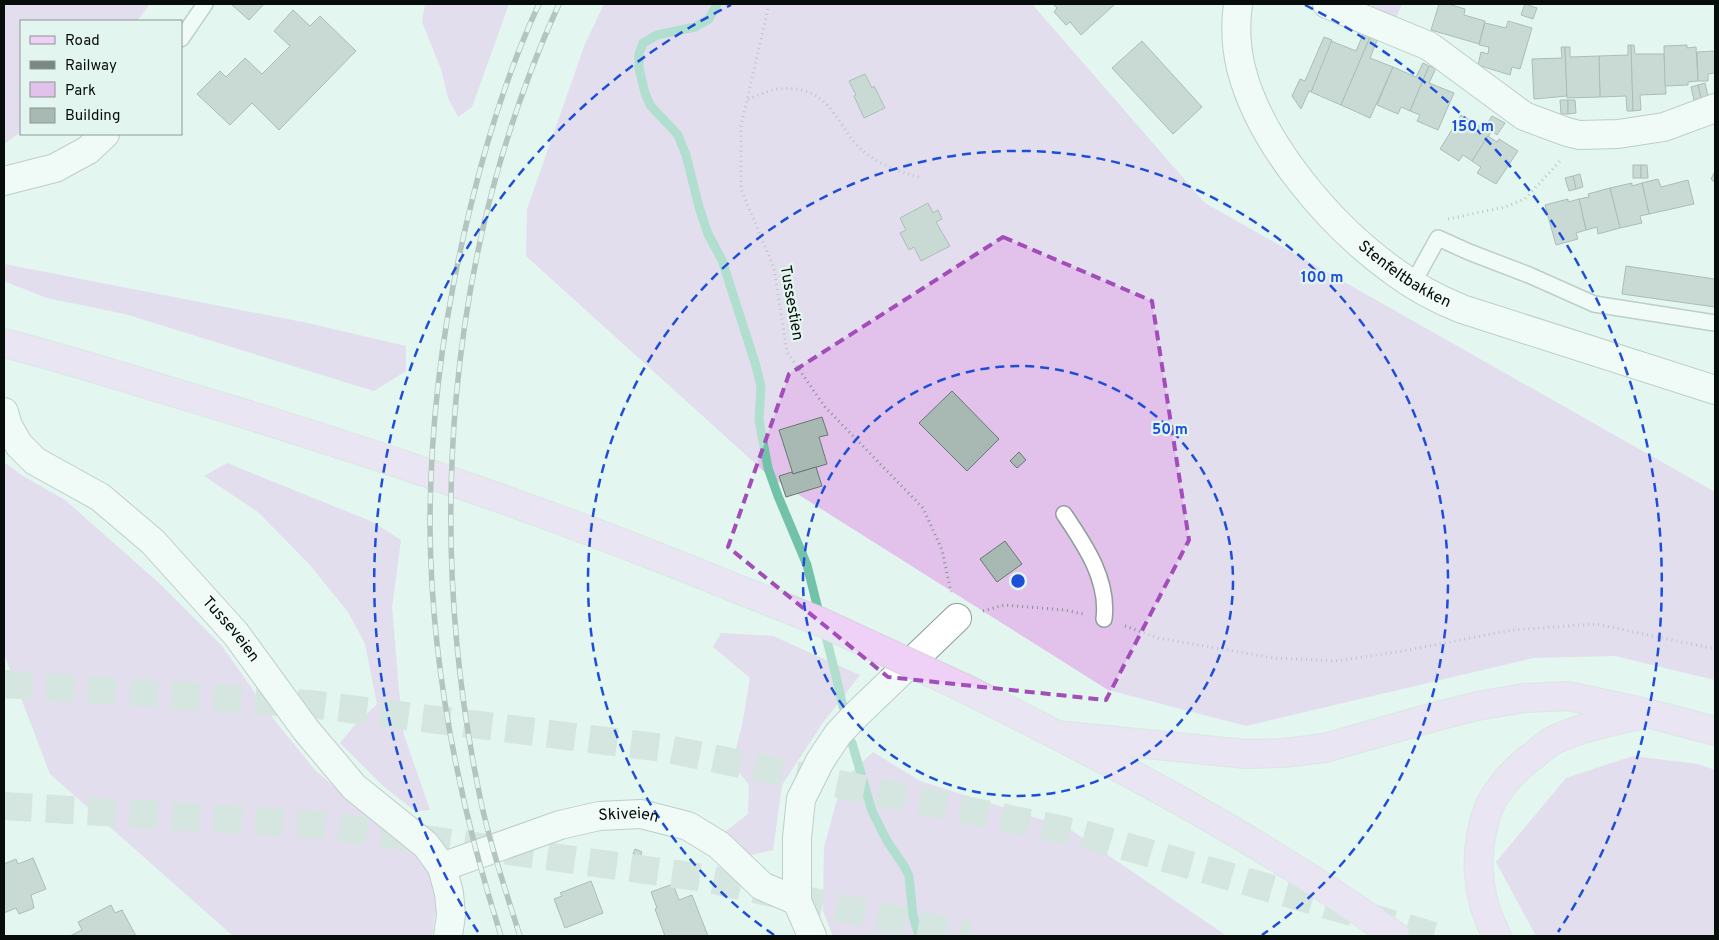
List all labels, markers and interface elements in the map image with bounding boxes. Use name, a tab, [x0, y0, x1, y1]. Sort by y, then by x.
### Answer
legend	[20, 20, 182, 135]
text: Road	[65, 32, 100, 51]
text: Railway	[65, 57, 117, 76]
text: Park	[65, 82, 96, 101]
text: Building	[65, 107, 120, 126]
text: 150 m	[1452, 118, 1494, 137]
street label: Stenfeltbakken	[1353, 237, 1454, 313]
street label: Tussestien	[775, 264, 807, 342]
text: 100 m	[1301, 269, 1343, 288]
text: 50 m	[1152, 421, 1188, 440]
centre of rings	[1009, 572, 1027, 590]
street label: Tusseveien	[197, 593, 263, 666]
street label: Skiveien	[598, 804, 661, 828]

